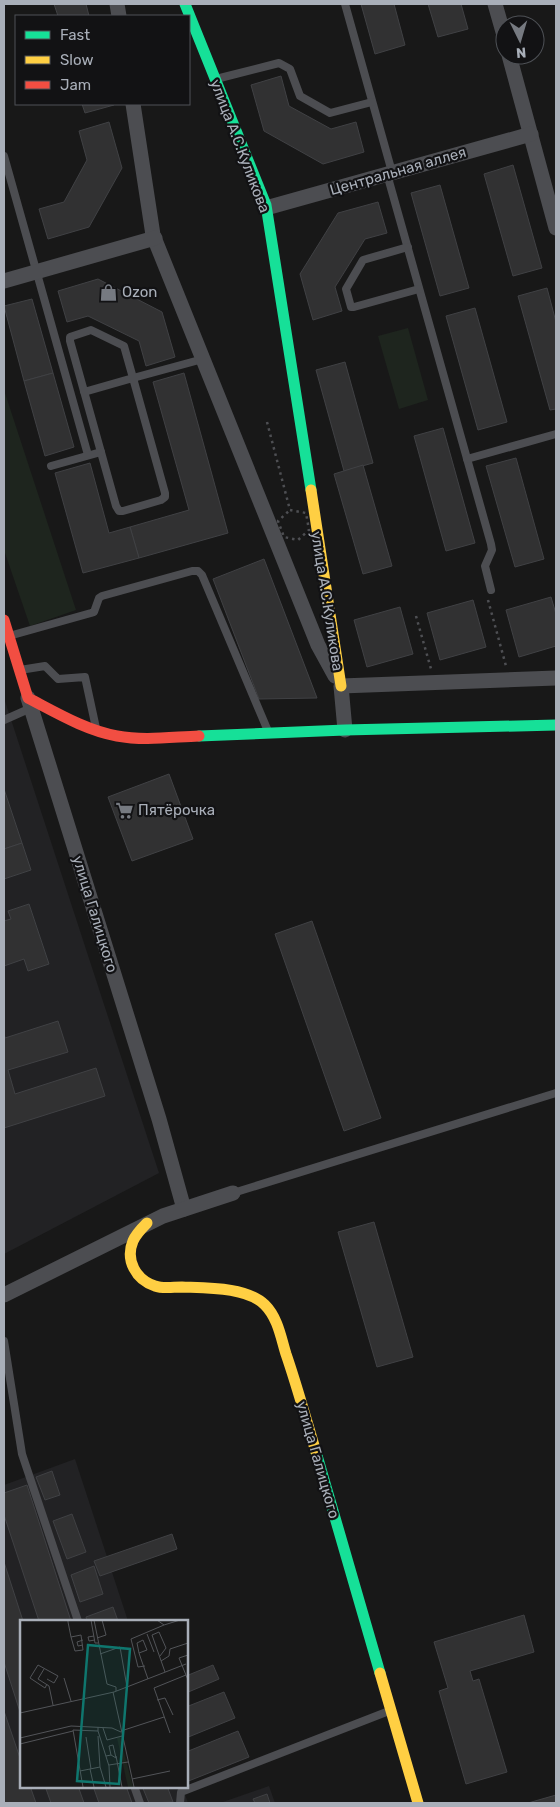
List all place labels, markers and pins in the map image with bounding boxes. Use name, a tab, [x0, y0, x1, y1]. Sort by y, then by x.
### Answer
shop icon: Ozon	[98, 282, 118, 302]
place label: Ozon	[122, 283, 157, 301]
supermarket icon: Пятёрочка	[114, 800, 134, 820]
place label: Пятёрочка	[138, 801, 215, 819]

